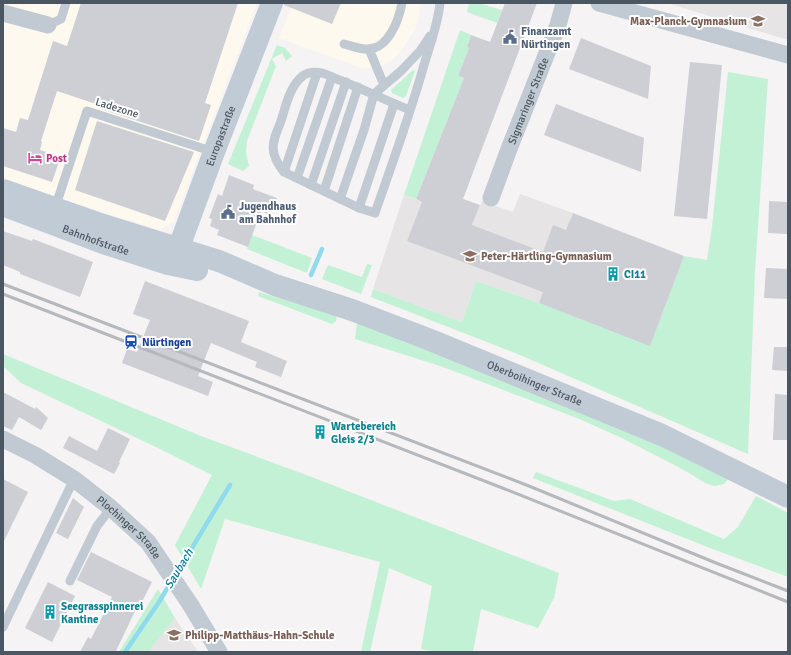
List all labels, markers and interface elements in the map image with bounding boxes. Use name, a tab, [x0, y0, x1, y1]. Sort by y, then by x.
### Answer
school or university icon: Max-Planck-Gymnasium	[750, 13, 766, 29]
place label: Max-Planck-Gymnasium	[630, 15, 747, 28]
place label: Finanzamt Nürtingen	[521, 25, 571, 51]
public building icon: Finanzamt Nürtingen	[502, 29, 518, 45]
street label: Sigmaringer Straße	[505, 56, 551, 146]
street label: Ladezone	[94, 95, 140, 121]
street label: Europastraße	[203, 104, 238, 168]
hotel icon: Post	[27, 150, 43, 166]
place label: Post	[46, 152, 67, 165]
place label: Jugendhaus am Bahnhof	[239, 200, 297, 226]
public building icon: Jugendhaus am Bahnhof	[220, 204, 236, 220]
street label: Bahnhofstraße	[61, 222, 131, 258]
school or university icon: Peter-Härtling-Gymnasium	[462, 248, 478, 264]
place label: Peter-Härtling-Gymnasium	[481, 250, 612, 263]
building icon: CI11	[605, 266, 621, 282]
place label: CI11	[624, 268, 646, 281]
station icon: Nürtingen	[123, 334, 139, 350]
place label: Nürtingen	[142, 336, 191, 349]
street label: Oberboihinger Straße	[485, 357, 584, 408]
place label: Wartebereich Gleis 2/3	[331, 420, 396, 446]
building icon: Wartebereich Gleis 2/3	[312, 424, 328, 440]
street label: Plochinger Straße	[94, 493, 164, 561]
water label: Saubach	[161, 546, 197, 592]
place label: Seegrasspinnerei Kantine	[61, 600, 143, 626]
building icon: Seegrasspinnerei Kantine	[42, 604, 58, 620]
school or university icon: Philipp-Matthäus-Hahn-Schule	[166, 627, 182, 643]
place label: Philipp-Matthäus-Hahn-Schule	[185, 629, 335, 642]

